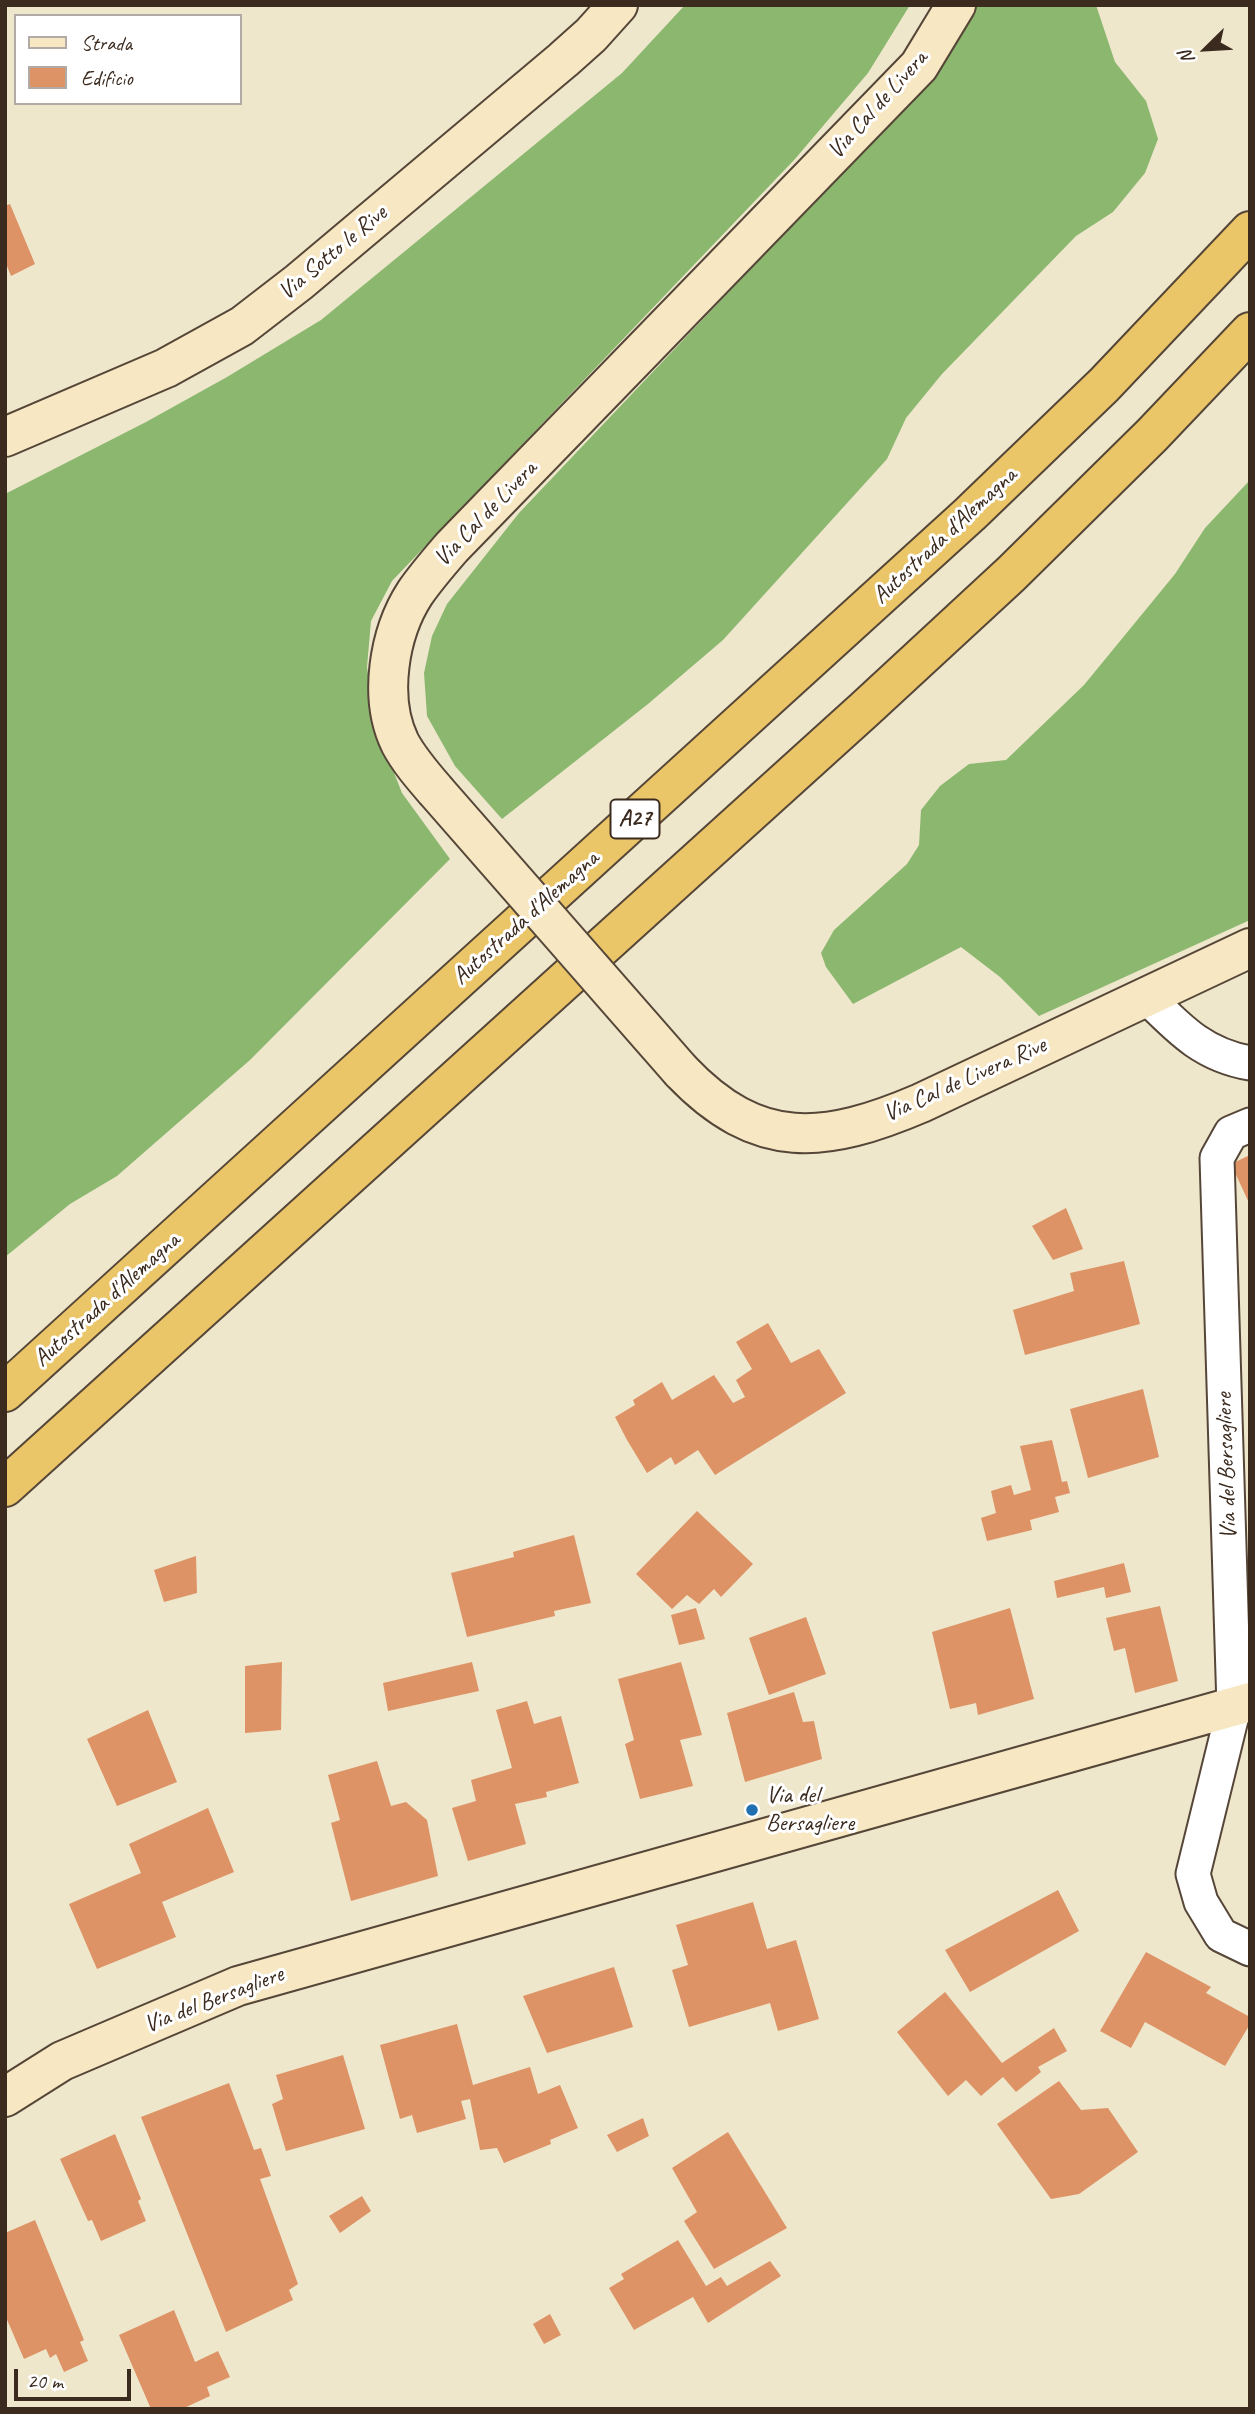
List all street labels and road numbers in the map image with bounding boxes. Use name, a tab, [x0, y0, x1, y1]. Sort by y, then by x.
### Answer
street label: Via Cal de Livera	[822, 45, 934, 165]
street label: Via Sotto le Rive	[273, 199, 393, 307]
street label: Via Cal de Livera	[428, 455, 544, 573]
street label: Autostrada d'Alemagna	[867, 462, 1023, 610]
road number: A27	[610, 800, 660, 838]
street label: Autostrada d'Alemagna	[447, 845, 605, 991]
street label: Via Cal de Livera Rive	[879, 1031, 1051, 1129]
street label: Autostrada d'Alemagna	[28, 1227, 186, 1373]
street label: Via del Bersagliere	[1210, 1392, 1244, 1540]
street label: Via del Bersagliere	[140, 1960, 288, 2040]

